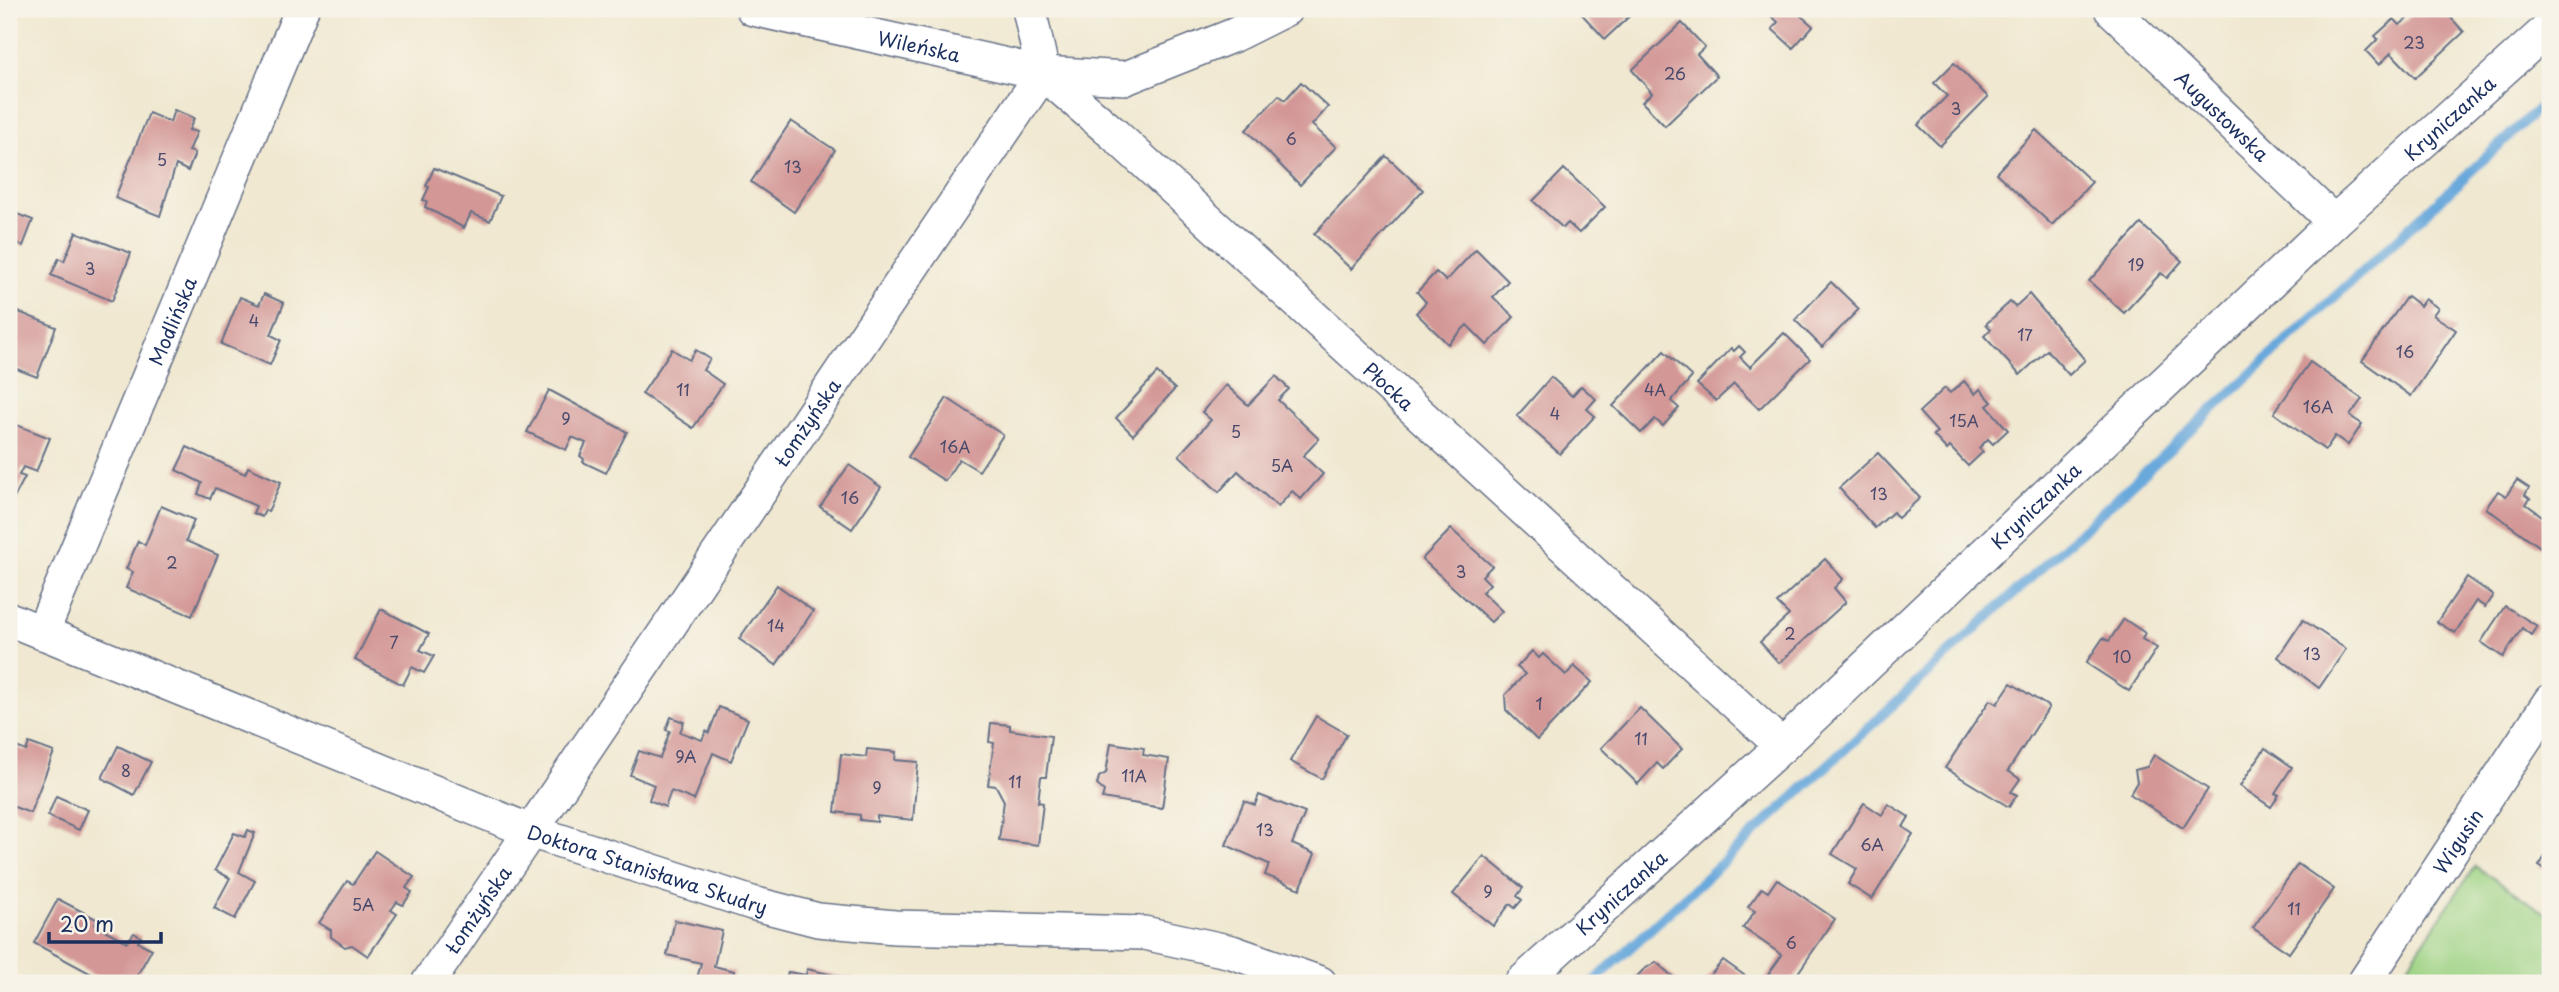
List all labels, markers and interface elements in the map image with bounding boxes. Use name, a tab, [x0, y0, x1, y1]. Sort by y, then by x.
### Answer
street label: Wileńska	[875, 23, 963, 68]
house number: 23	[2403, 30, 2425, 54]
house number: 26	[1664, 61, 1686, 85]
street label: Augustowska	[2169, 64, 2276, 167]
street label: Kryniczanka	[2397, 69, 2501, 167]
house number: 3	[1951, 96, 1961, 120]
house number: 6	[1285, 126, 1297, 150]
house number: 5	[157, 147, 167, 171]
house number: 13	[784, 154, 802, 178]
house number: 19	[2128, 252, 2144, 276]
house number: 3	[85, 256, 95, 280]
street label: Modlińska	[141, 272, 203, 370]
house number: 4	[249, 308, 259, 332]
house number: 17	[2017, 322, 2033, 346]
house number: 16	[2396, 339, 2414, 363]
street label: Płocka	[1357, 355, 1421, 417]
street label: Łomżyńska	[767, 373, 847, 472]
house number: 11	[676, 377, 690, 401]
house number: 4A	[1644, 377, 1666, 401]
house number: 16A	[2303, 394, 2333, 418]
house number: 4	[1550, 401, 1560, 425]
house number: 9	[561, 406, 571, 430]
house number: 15A	[1949, 408, 1979, 432]
house number: 5	[1231, 419, 1241, 443]
house number: 16A	[940, 434, 970, 458]
house number: 5A	[1271, 453, 1293, 477]
street label: Kryniczanka	[1984, 456, 2087, 555]
house number: 13	[1870, 481, 1888, 505]
house number: 16	[841, 485, 859, 509]
house number: 2	[166, 550, 178, 574]
house number: 3	[1456, 559, 1466, 583]
house number: 14	[767, 613, 785, 637]
house number: 2	[1784, 621, 1796, 645]
house number: 7	[389, 630, 399, 654]
house number: 13	[2303, 641, 2321, 665]
house number: 10	[2113, 644, 2131, 668]
house number: 1	[1535, 691, 1543, 715]
house number: 11	[1634, 726, 1648, 750]
house number: 9A	[675, 744, 697, 768]
house number: 8	[121, 758, 131, 782]
house number: 11A	[1121, 763, 1147, 787]
house number: 11	[1008, 769, 1022, 793]
house number: 9	[872, 775, 882, 799]
street label: Wigusin	[2426, 803, 2489, 879]
street label: Doktora Stanisława Skudry	[524, 817, 770, 920]
house number: 13	[1256, 817, 1274, 841]
house number: 6A	[1860, 832, 1884, 856]
street label: Kryniczanka	[1569, 843, 1673, 941]
street label: Łomżyńska	[438, 860, 518, 959]
house number: 9	[1483, 879, 1493, 903]
house number: 5A	[352, 892, 374, 916]
house number: 11	[2287, 896, 2301, 920]
scale bar	[49, 901, 161, 945]
text: 20 m	[60, 907, 114, 939]
house number: 6	[1785, 930, 1797, 954]

